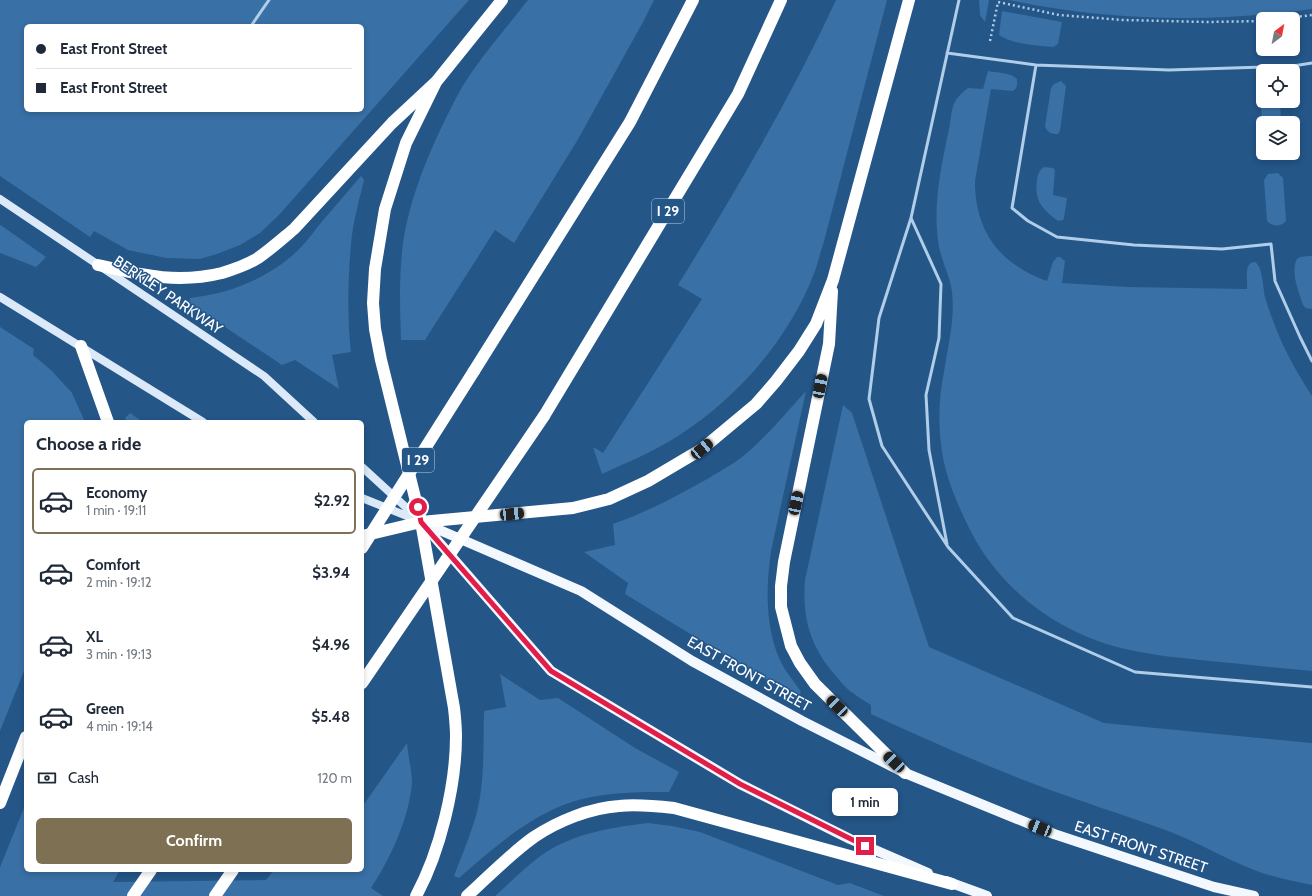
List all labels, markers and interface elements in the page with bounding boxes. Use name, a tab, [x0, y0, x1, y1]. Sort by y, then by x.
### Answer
north arrow	[1256, 12, 1300, 56]
map controls	[1256, 12, 1300, 160]
text: East Front Street	[60, 40, 167, 58]
button: locate	[1256, 64, 1300, 108]
text: East Front Street	[60, 79, 167, 97]
button: layers	[1256, 116, 1300, 160]
road number: I 29	[652, 199, 684, 223]
street label: BERKLEY PARKWAY	[110, 252, 226, 338]
car	[812, 373, 828, 399]
text: Choose a ride	[36, 433, 141, 455]
car	[689, 437, 715, 461]
road number: I 29	[402, 448, 434, 472]
icon: car	[38, 483, 74, 519]
text: Economy	[86, 484, 147, 502]
car	[788, 490, 804, 516]
text: $2.92	[314, 492, 350, 510]
route start	[409, 498, 427, 516]
text: 1 min · 19:11	[86, 502, 146, 518]
car	[500, 507, 524, 521]
icon: car	[38, 555, 74, 591]
text: Comfort	[86, 556, 140, 574]
text: $3.94	[312, 564, 350, 582]
text: 2 min · 19:12	[86, 574, 151, 590]
icon: car	[38, 627, 74, 663]
text: XL	[86, 628, 103, 646]
street label: EAST FRONT STREET	[684, 633, 814, 715]
text: $4.96	[312, 636, 350, 654]
text: 3 min · 19:13	[86, 646, 152, 662]
car	[824, 693, 850, 719]
icon: car	[38, 699, 74, 735]
text: Green	[86, 700, 124, 718]
text: $5.48	[312, 708, 350, 726]
text: 4 min · 19:14	[86, 718, 153, 734]
car	[881, 749, 907, 775]
icon: cash	[36, 767, 58, 789]
text: Cash	[68, 769, 99, 787]
text: 120 m	[318, 770, 352, 786]
callout: 1 min	[832, 788, 898, 816]
text: 1 min	[850, 794, 880, 810]
street label: EAST FRONT STREET	[1072, 817, 1210, 877]
button: Confirm	[36, 818, 352, 864]
car	[1027, 818, 1053, 838]
route end	[856, 837, 874, 855]

